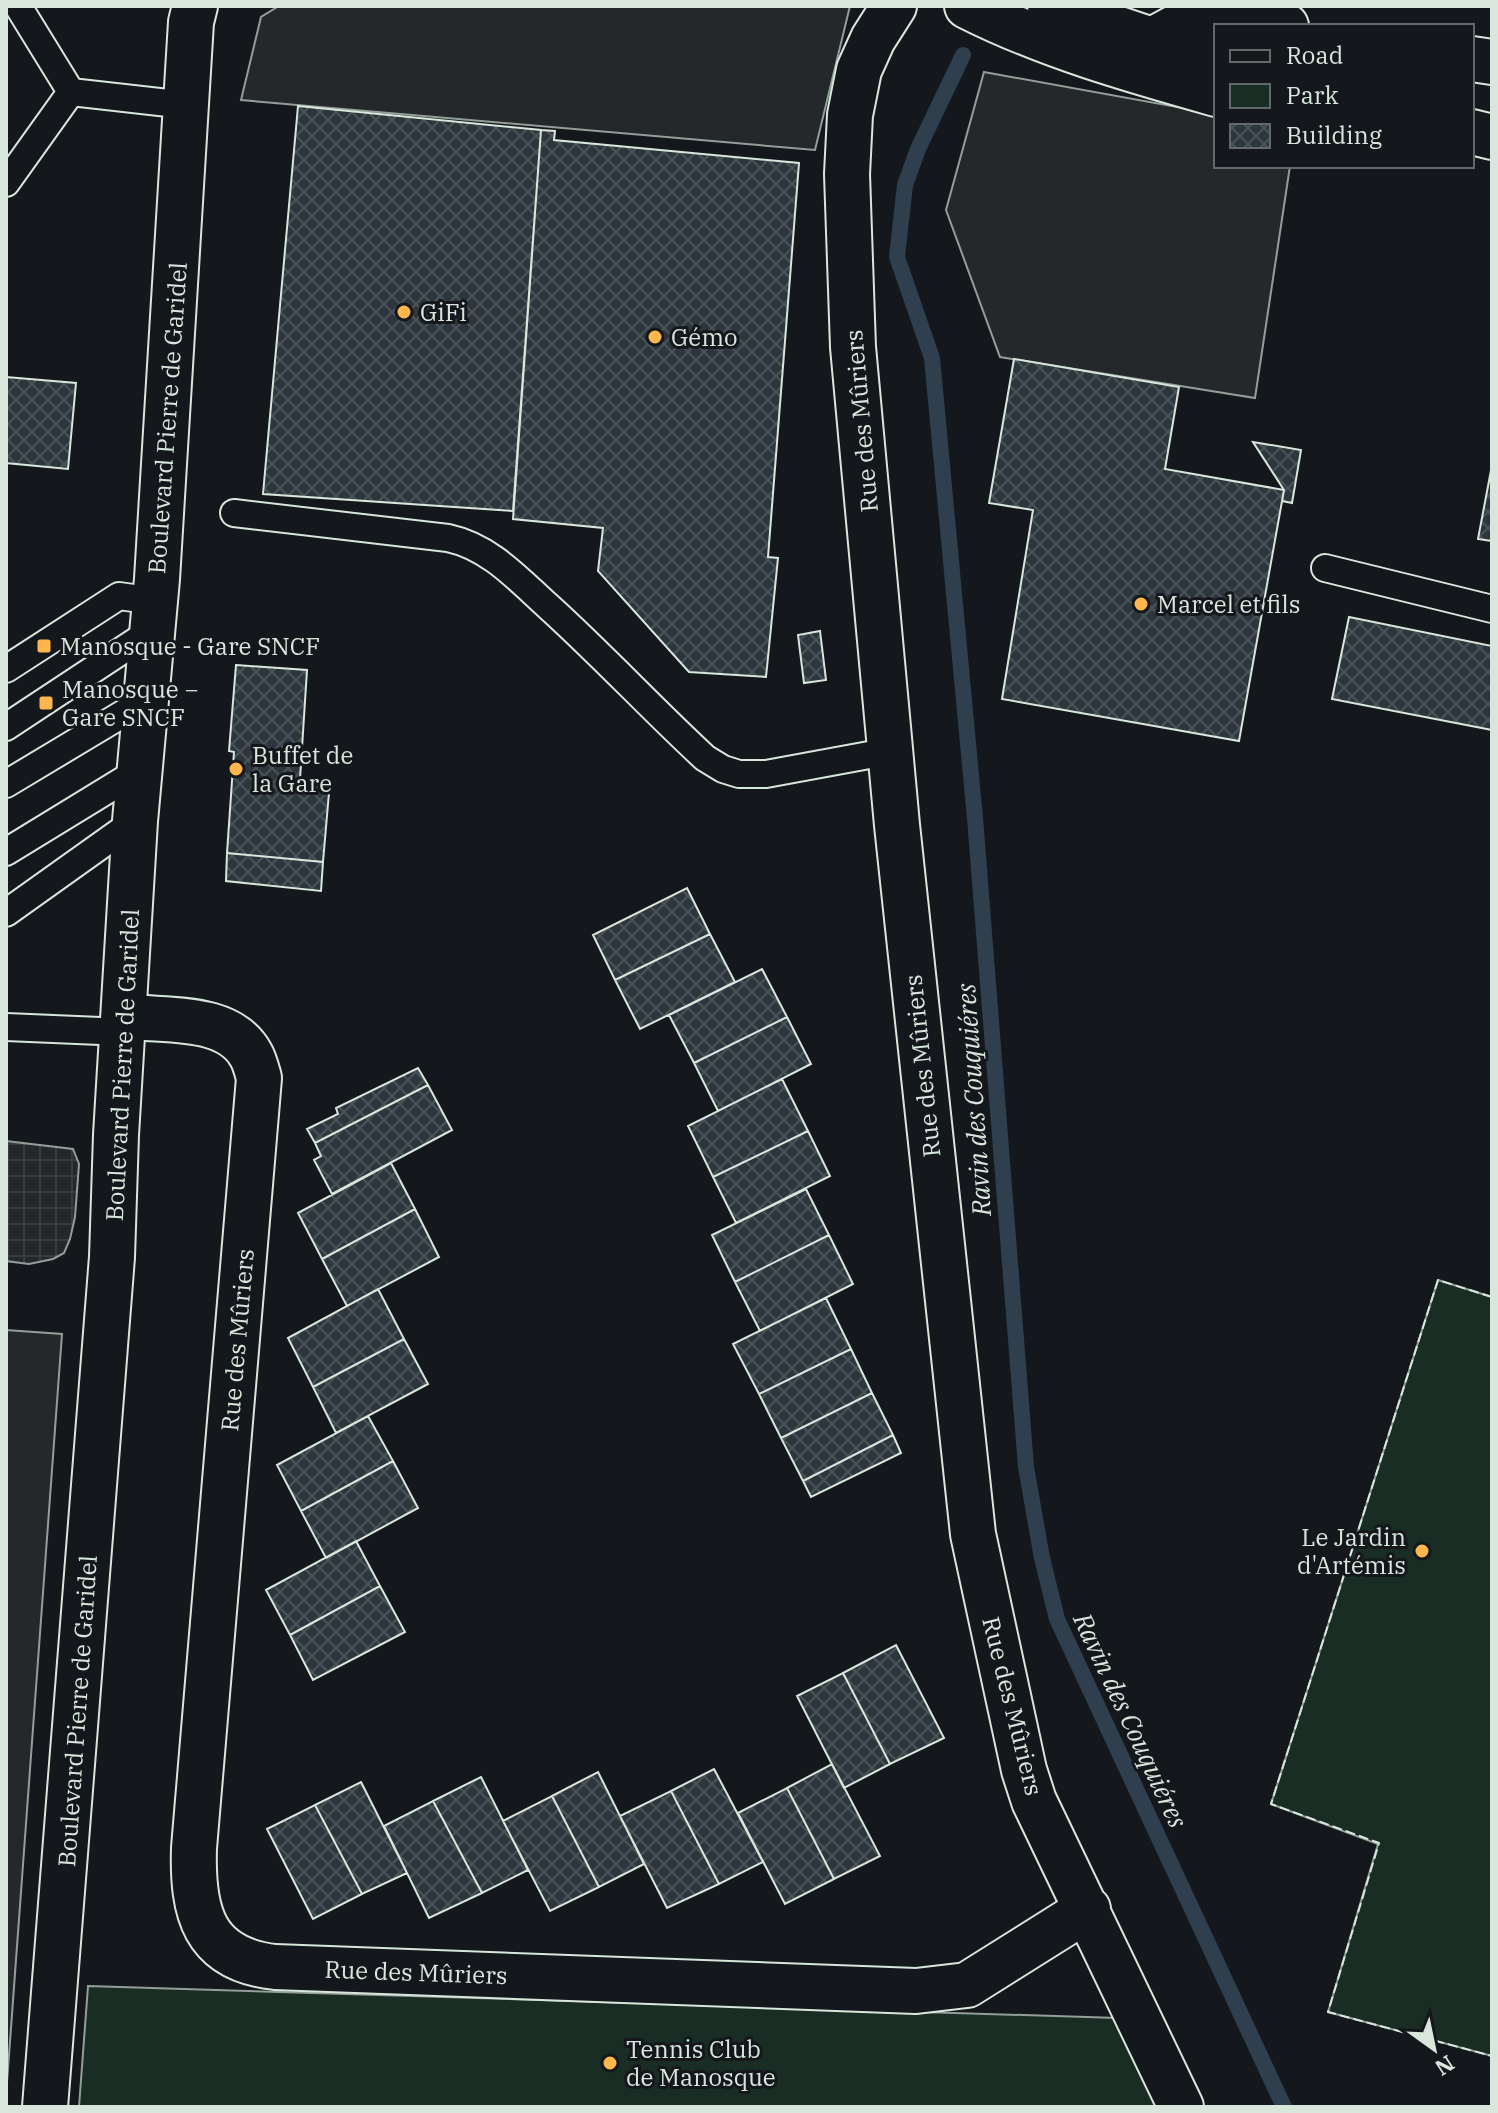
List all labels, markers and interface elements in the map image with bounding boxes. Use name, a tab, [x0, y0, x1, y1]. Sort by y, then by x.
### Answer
legend	[1214, 24, 1474, 168]
text: Road	[1286, 39, 1343, 71]
text: Park	[1286, 79, 1338, 111]
text: Building	[1286, 119, 1382, 151]
street label: Boulevard Pierre de Garidel	[140, 261, 194, 575]
place label: GiFi	[420, 296, 467, 328]
marker: GiFi	[395, 303, 413, 321]
place label: Gémo	[671, 321, 738, 353]
marker: Gémo	[646, 328, 664, 346]
street label: Rue des Mûriers	[837, 328, 885, 514]
place label: Marcel et fils	[1157, 588, 1300, 620]
marker: Marcel et fils	[1132, 595, 1150, 613]
place label: Manosque - Gare SNCF	[60, 630, 320, 662]
marker: Manosque - Gare SNCF	[35, 637, 53, 655]
place label: Manosque − Gare SNCF	[62, 673, 199, 733]
marker: Manosque − Gare SNCF	[37, 694, 55, 712]
place label: Buffet de la Gare	[252, 739, 353, 799]
marker: Buffet de la Gare	[227, 760, 245, 778]
street label: Boulevard Pierre de Garidel	[98, 908, 146, 1222]
street label: Rue des Mûriers	[897, 973, 947, 1159]
water label: Ravin des Couquiéres	[948, 982, 998, 1218]
street label: Rue des Mûriers	[213, 1247, 261, 1433]
place label: Le Jardin d'Artémis	[1297, 1521, 1406, 1581]
marker: Le Jardin d'Artémis	[1413, 1542, 1431, 1560]
street label: Boulevard Pierre de Garidel	[50, 1554, 104, 1868]
water label: Ravin des Couquiéres	[1066, 1606, 1196, 1833]
street label: Rue des Mûriers	[975, 1613, 1051, 1799]
street label: Rue des Mûriers	[324, 1953, 508, 1991]
north arrow	[1394, 2009, 1474, 2089]
place label: Tennis Club de Manosque	[626, 2033, 776, 2093]
text: N	[1430, 2049, 1460, 2083]
marker: Tennis Club de Manosque	[601, 2054, 619, 2072]

